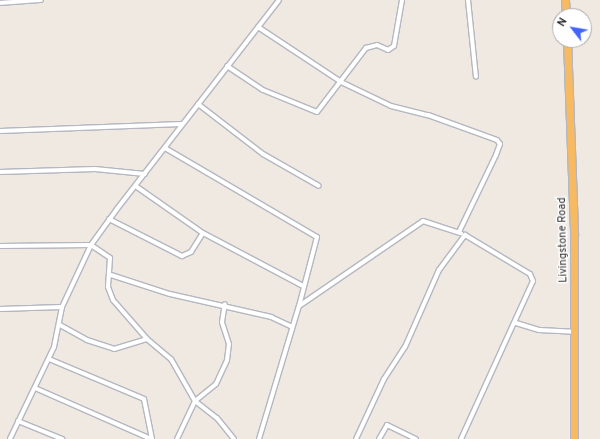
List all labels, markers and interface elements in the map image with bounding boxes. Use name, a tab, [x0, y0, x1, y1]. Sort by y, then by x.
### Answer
north arrow	[552, 8, 592, 48]
text: N	[555, 15, 571, 29]
street label: Livingstone Road	[556, 197, 570, 283]

